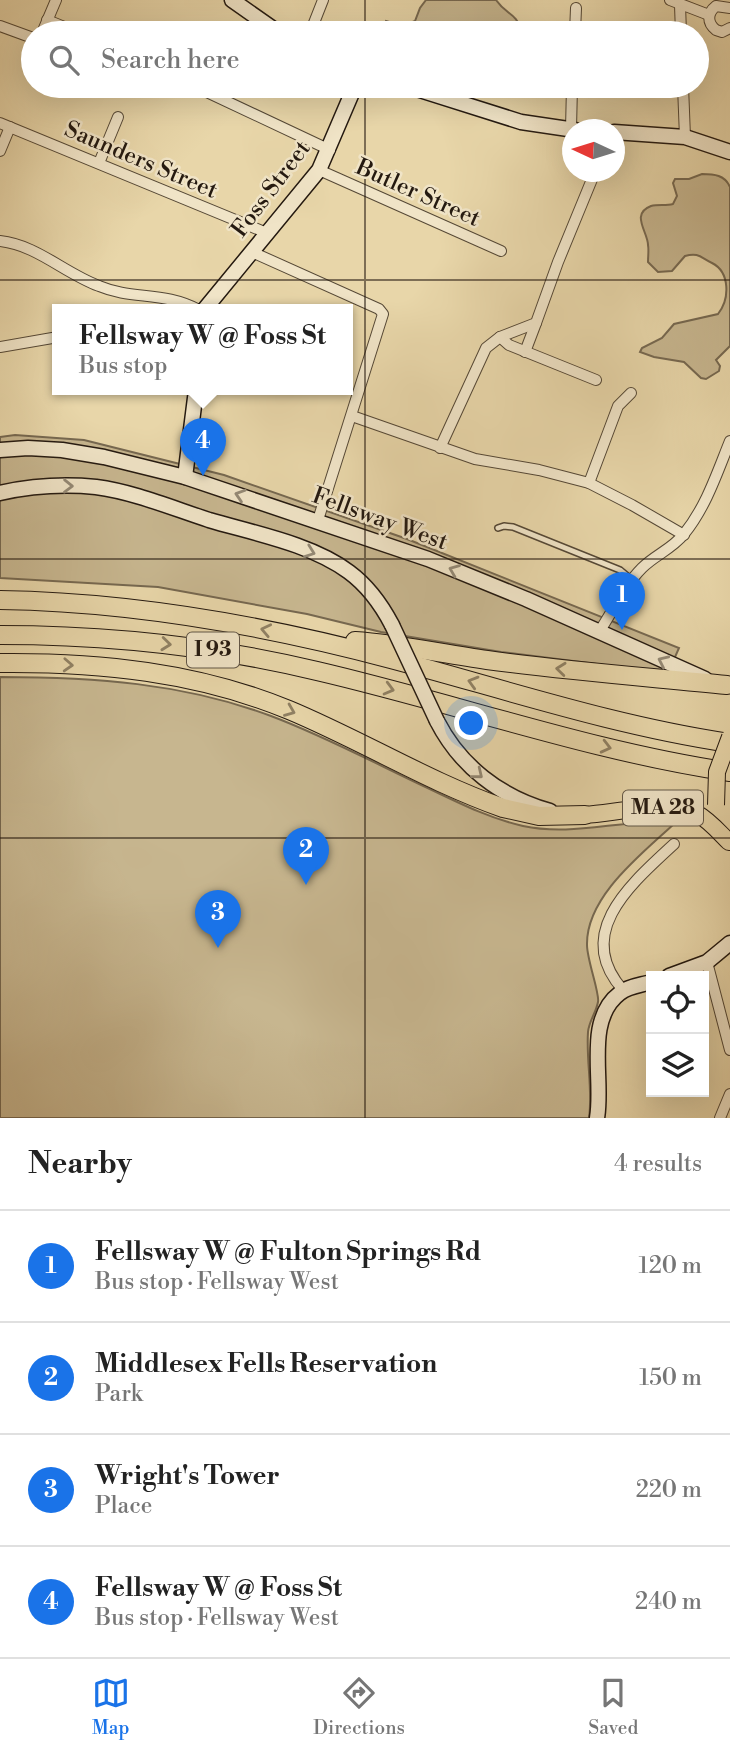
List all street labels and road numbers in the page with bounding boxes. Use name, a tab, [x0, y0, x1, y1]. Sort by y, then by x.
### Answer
street label: Saunders Street	[60, 115, 222, 205]
street label: Foss Street	[226, 135, 316, 243]
street label: Butler Street	[351, 153, 485, 233]
street label: Fellsway West	[308, 482, 452, 556]
road number: I 93	[187, 632, 239, 668]
road number: MA 28	[623, 790, 703, 826]

